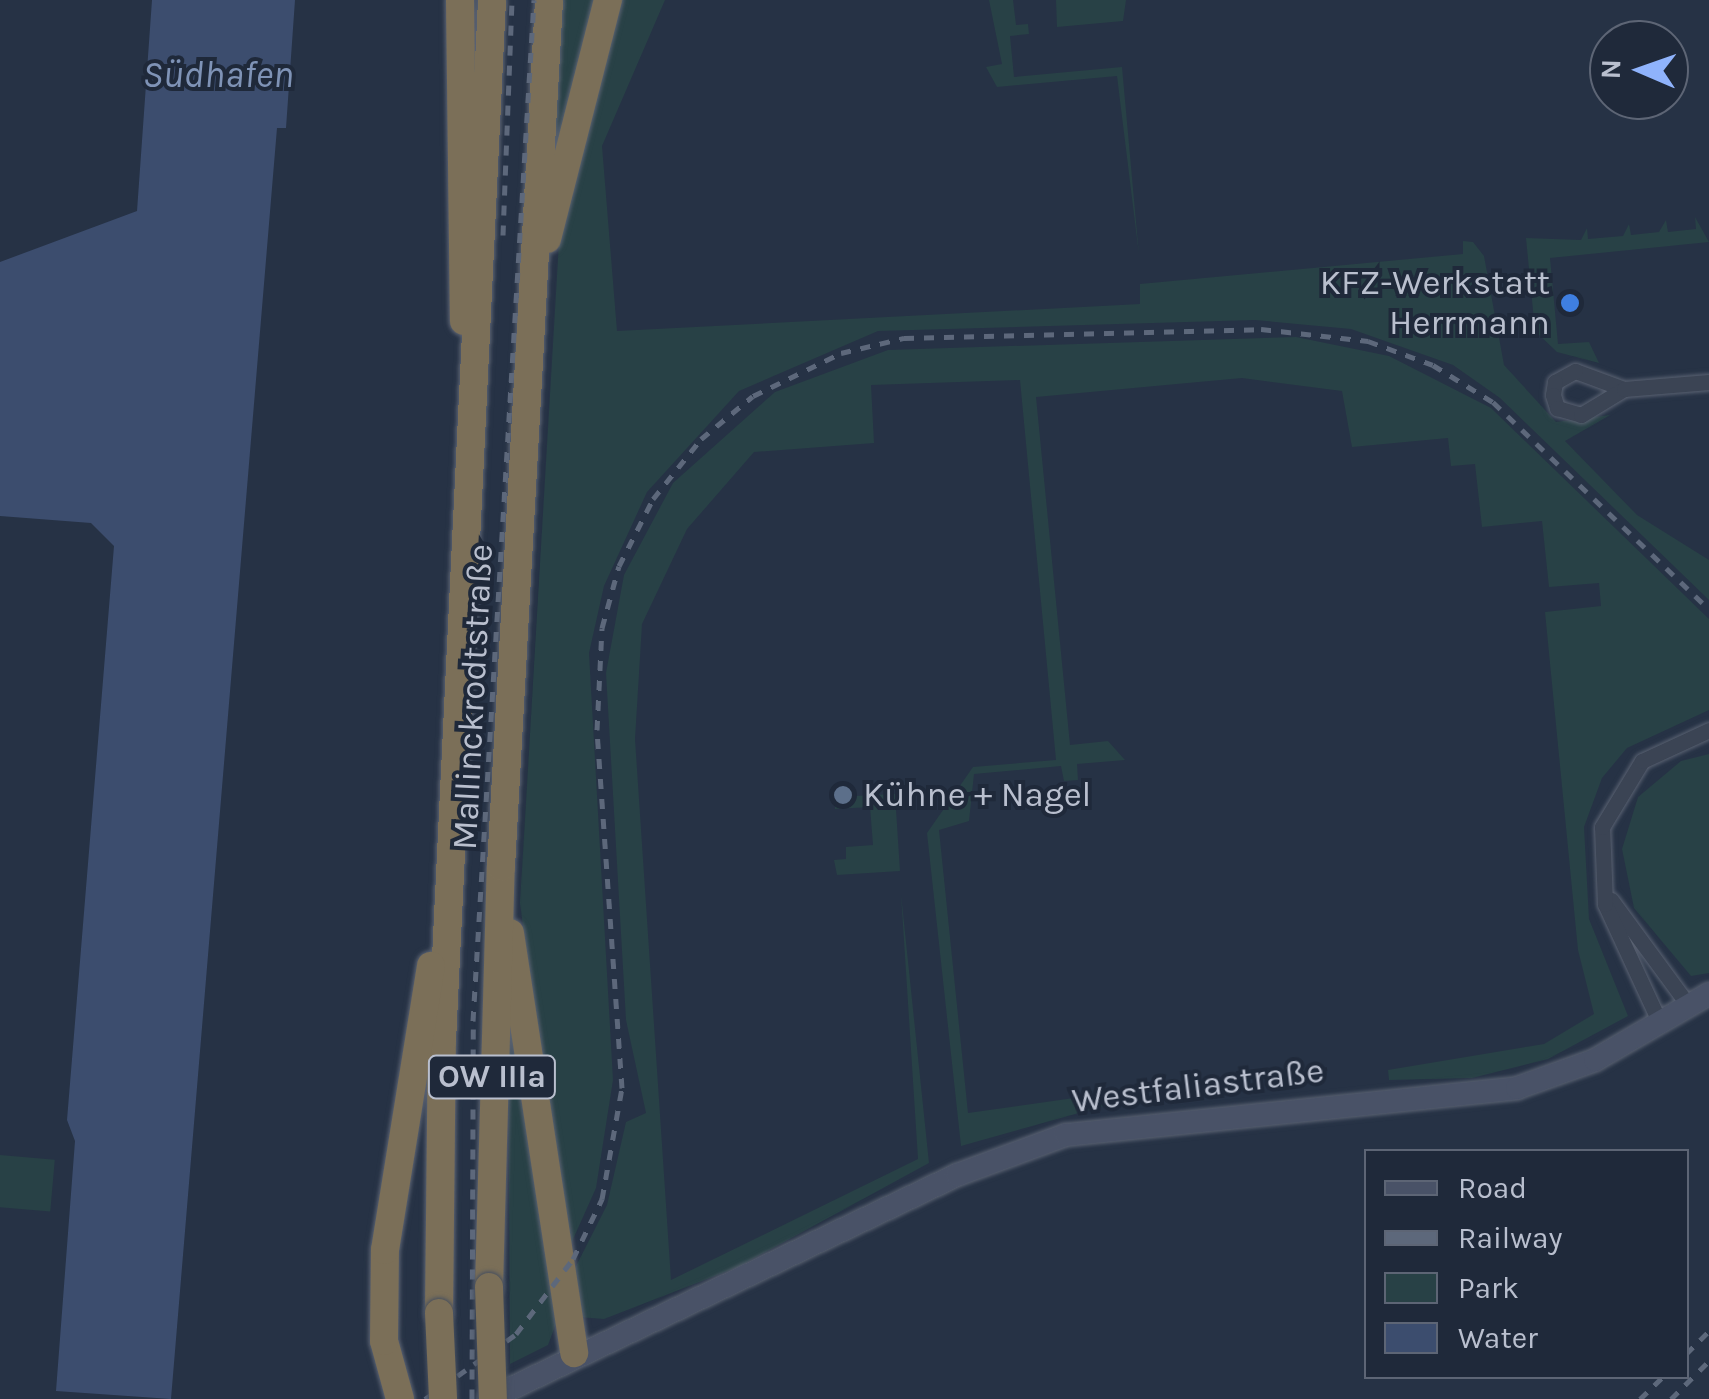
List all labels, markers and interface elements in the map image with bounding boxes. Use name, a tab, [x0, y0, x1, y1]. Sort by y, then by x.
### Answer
north arrow	[1589, 20, 1689, 120]
water label: Südhafen	[142, 52, 294, 98]
text: N	[1594, 58, 1627, 80]
place label: KFZ-Werkstatt Herrmann	[1320, 262, 1550, 344]
marker: KFZ-Werkstatt Herrmann	[1559, 292, 1581, 314]
street label: Mallinckrodtstraße	[444, 543, 502, 851]
place label: Kühne + Nagel	[863, 774, 1091, 816]
marker: Kühne + Nagel	[832, 784, 854, 806]
road number: OW IIIa	[427, 1050, 557, 1104]
street label: Westfaliastraße	[1070, 1050, 1326, 1122]
legend	[1364, 1149, 1689, 1379]
text: Road	[1458, 1170, 1527, 1206]
text: Railway	[1458, 1220, 1562, 1256]
text: Park	[1458, 1270, 1519, 1306]
text: Water	[1458, 1320, 1538, 1356]

